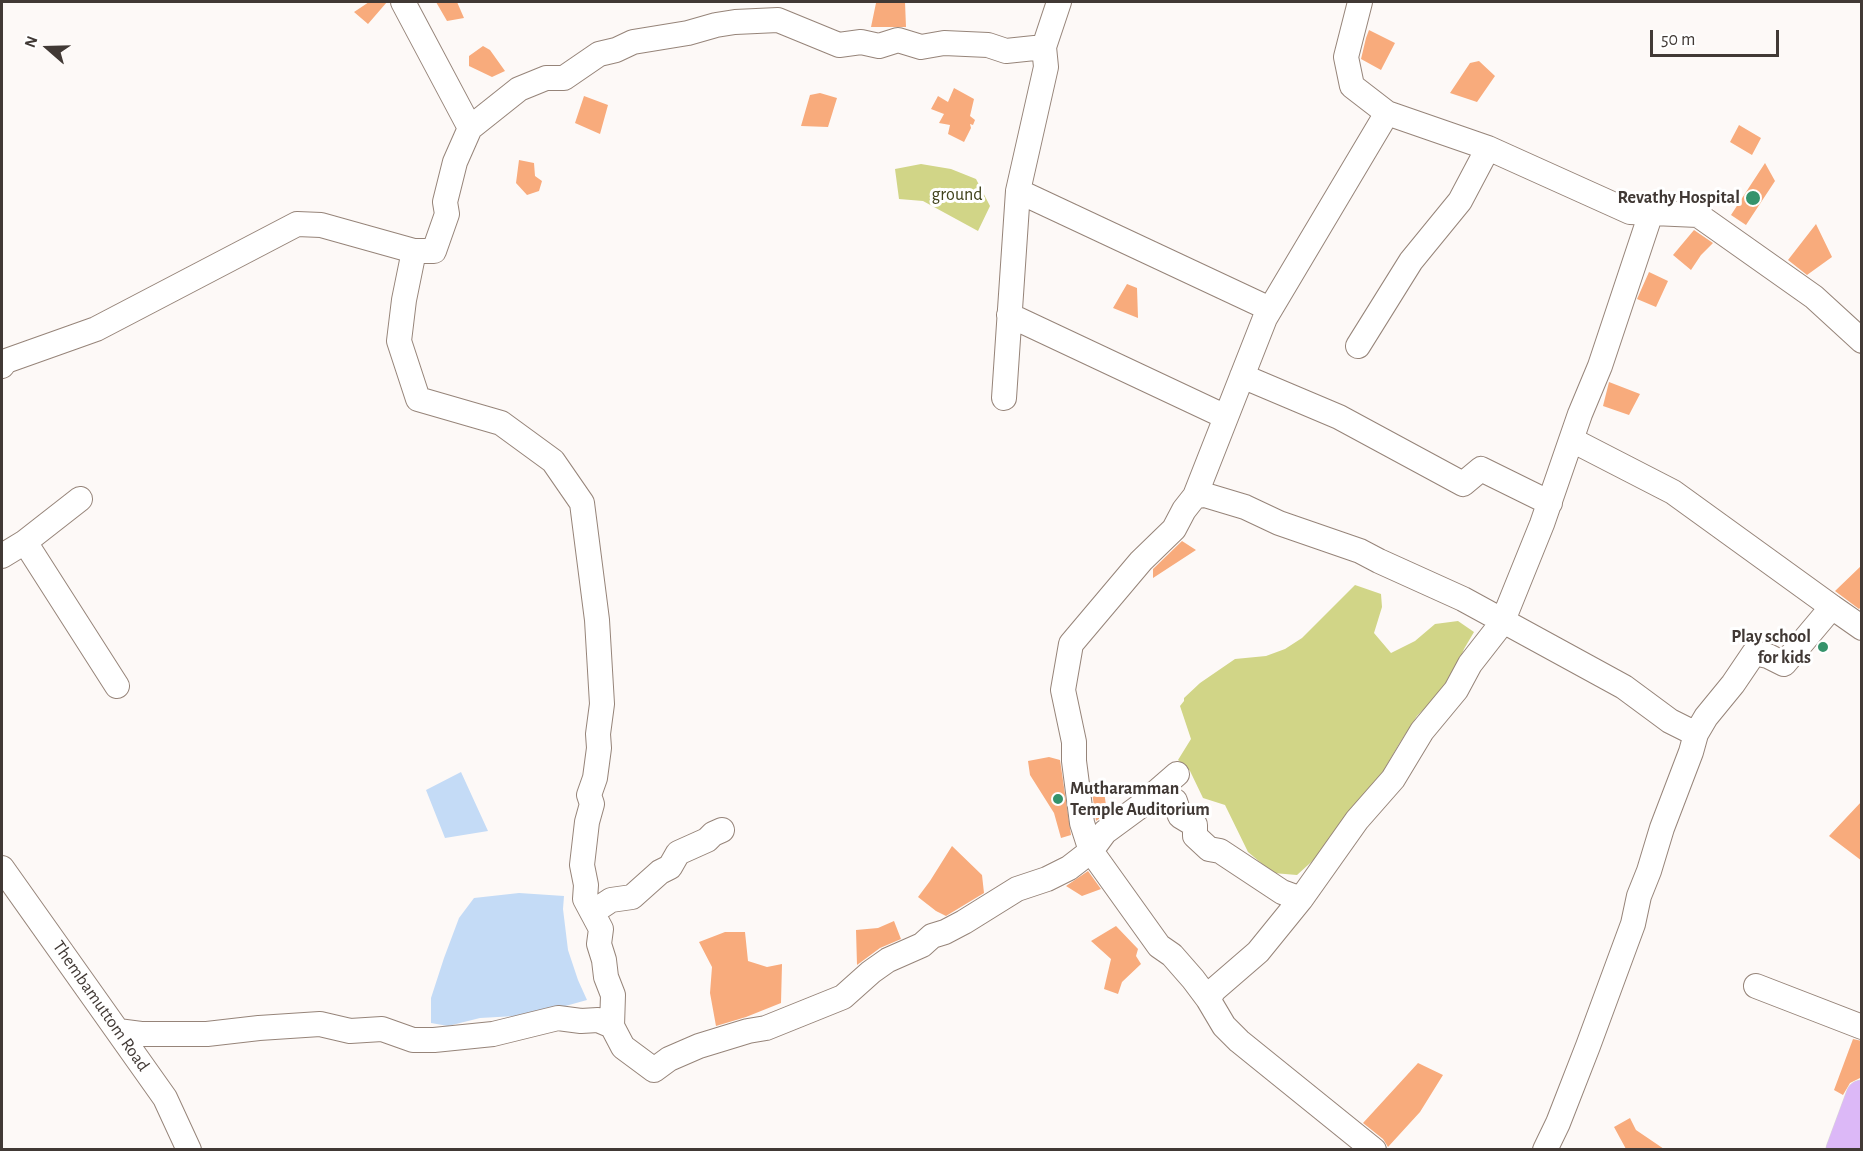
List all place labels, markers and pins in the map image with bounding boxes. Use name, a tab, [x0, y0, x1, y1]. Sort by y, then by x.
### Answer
place label: Revathy Hospital	[1617, 187, 1740, 209]
marker: Revathy Hospital	[1744, 189, 1762, 207]
place label: Play school for kids	[1731, 626, 1811, 668]
marker: Play school for kids	[1816, 640, 1830, 654]
place label: Mutharamman Temple Auditorium	[1070, 778, 1210, 820]
marker: Mutharamman Temple Auditorium	[1051, 792, 1065, 806]

